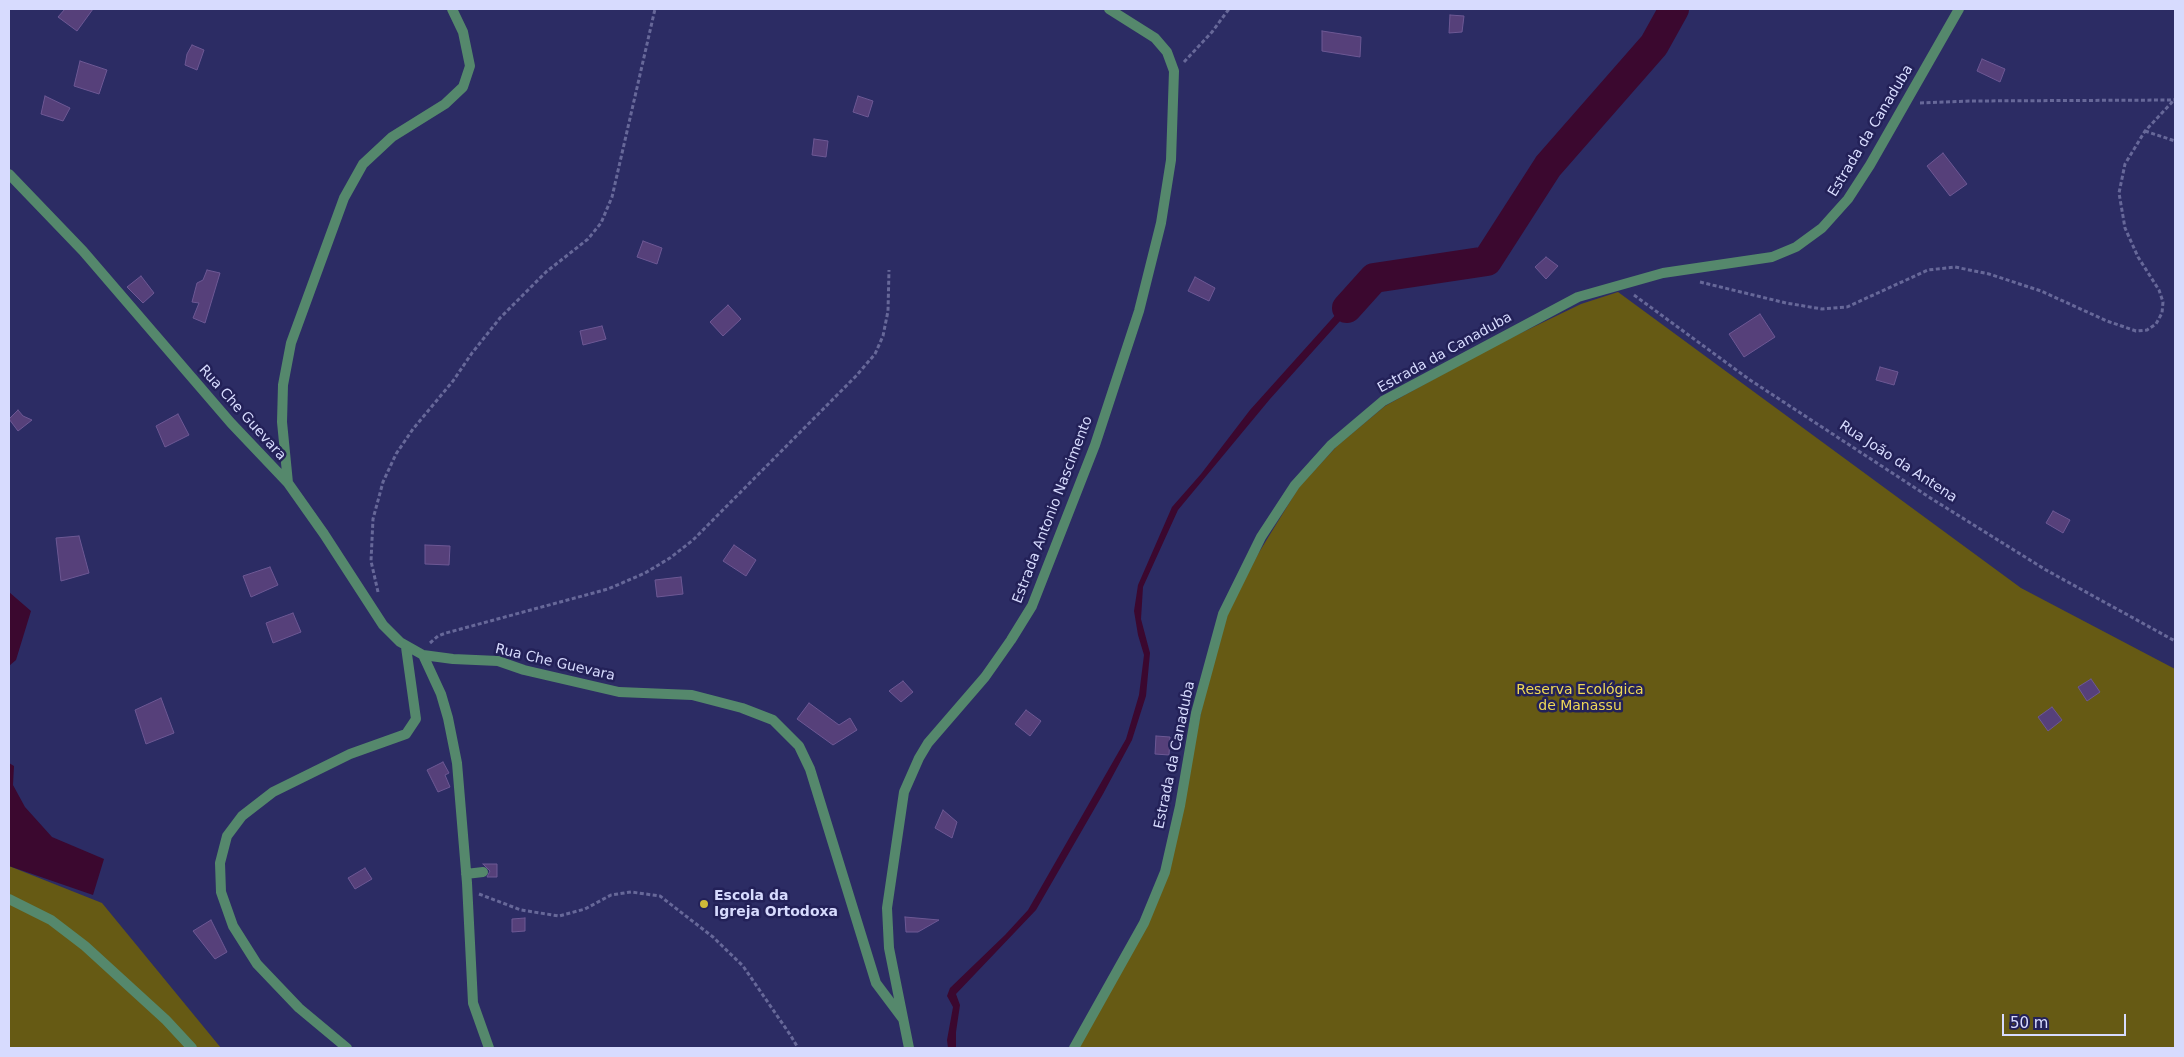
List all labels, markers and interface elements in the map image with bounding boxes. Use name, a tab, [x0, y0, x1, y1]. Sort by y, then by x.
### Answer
street label: Estrada da Canaduba	[1825, 62, 1917, 200]
street label: Estrada da Canaduba	[1375, 309, 1515, 397]
street label: Rua Che Guevara	[195, 362, 289, 464]
street label: Estrada Antonio Nascimento	[1009, 414, 1097, 606]
street label: Rua João da Antena	[1836, 418, 1960, 506]
street label: Rua Che Guevara	[494, 641, 616, 685]
street label: Estrada da Canaduba	[1151, 679, 1199, 831]
park label: Reserva Ecológica de Manassu	[1516, 682, 1644, 714]
place label: Escola da Igreja Ortodoxa	[714, 888, 838, 920]
marker: Escola da Igreja Ortodoxa	[698, 898, 710, 910]
scale bar	[2004, 1004, 2128, 1036]
text: 50 m	[2010, 1014, 2048, 1032]

